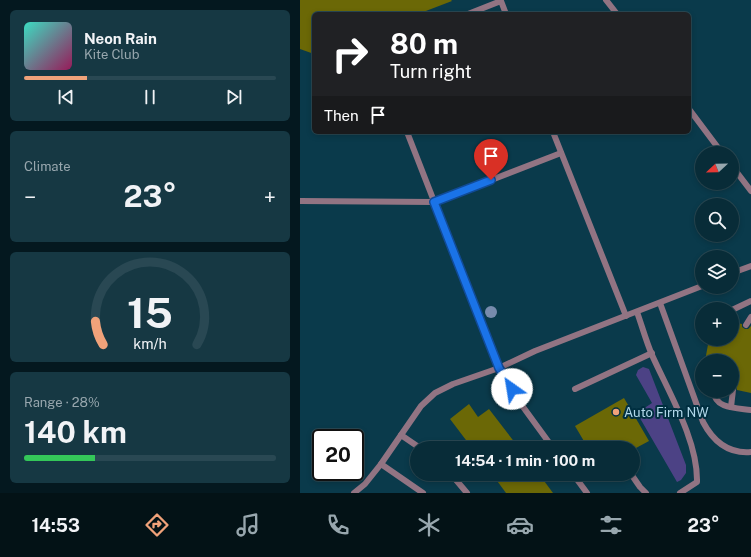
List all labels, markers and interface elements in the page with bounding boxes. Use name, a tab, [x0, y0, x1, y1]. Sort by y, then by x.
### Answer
text: 80 m	[390, 27, 458, 60]
icon: right	[324, 28, 376, 80]
text: Neon Rain	[84, 30, 157, 47]
text: Kite Club	[84, 47, 139, 62]
text: Turn right	[390, 61, 472, 82]
icon: previous	[55, 86, 77, 108]
icon: pause	[139, 86, 161, 108]
icon: next	[223, 86, 245, 108]
icon: arrive	[367, 104, 389, 126]
text: Then	[324, 107, 359, 124]
pin	[474, 139, 508, 180]
icon: arrive	[480, 145, 502, 167]
north arrow	[695, 146, 739, 190]
map controls	[695, 146, 739, 398]
text: Climate	[24, 159, 71, 174]
text: 23°	[123, 178, 177, 214]
text: −	[24, 184, 36, 210]
text: +	[264, 184, 276, 210]
button: search	[695, 198, 739, 242]
button: layers	[695, 250, 739, 294]
text: 15	[127, 288, 173, 337]
button: +	[695, 302, 739, 346]
text: km/h	[133, 334, 167, 351]
button: −	[695, 354, 739, 398]
position arrow	[491, 368, 533, 410]
text: Range · 28%	[24, 395, 100, 410]
place label: Auto Firm NW	[624, 405, 709, 420]
marker: Auto Firm NW	[611, 407, 621, 417]
text: 140 km	[24, 414, 127, 450]
speed limit sign: 20	[312, 429, 364, 481]
text: 14:54 · 1 min · 100 m	[455, 452, 595, 469]
icon: directions	[143, 511, 171, 539]
icon: music	[234, 511, 262, 539]
icon: phone	[324, 511, 352, 539]
icon: climate	[415, 511, 443, 539]
icon: car	[506, 511, 534, 539]
icon: filters	[597, 511, 625, 539]
text: 14:53	[31, 515, 80, 536]
text: 23°	[688, 515, 720, 536]

